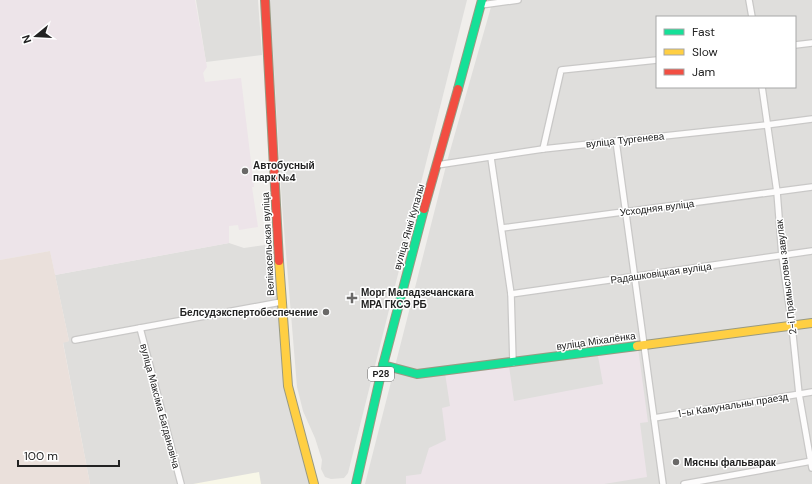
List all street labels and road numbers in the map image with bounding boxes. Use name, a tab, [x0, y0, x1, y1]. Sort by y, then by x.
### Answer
street label: вуліца Тургенева	[585, 129, 665, 151]
street label: вуліца Янкі Купалы	[391, 183, 427, 271]
street label: Велікасельская вуліца	[259, 191, 277, 296]
street label: Усходняя вуліца	[619, 197, 695, 219]
street label: 2-і Прамысловы завулак	[772, 218, 800, 335]
street label: Радашковіцкая вуліца	[610, 259, 713, 287]
street label: вуліца Міхалёнка	[556, 329, 637, 353]
street label: вуліца Максіма Багдановіча	[137, 342, 183, 470]
road number: Р28	[368, 367, 394, 381]
street label: 1-ы Камунальны праезд	[677, 390, 789, 420]

